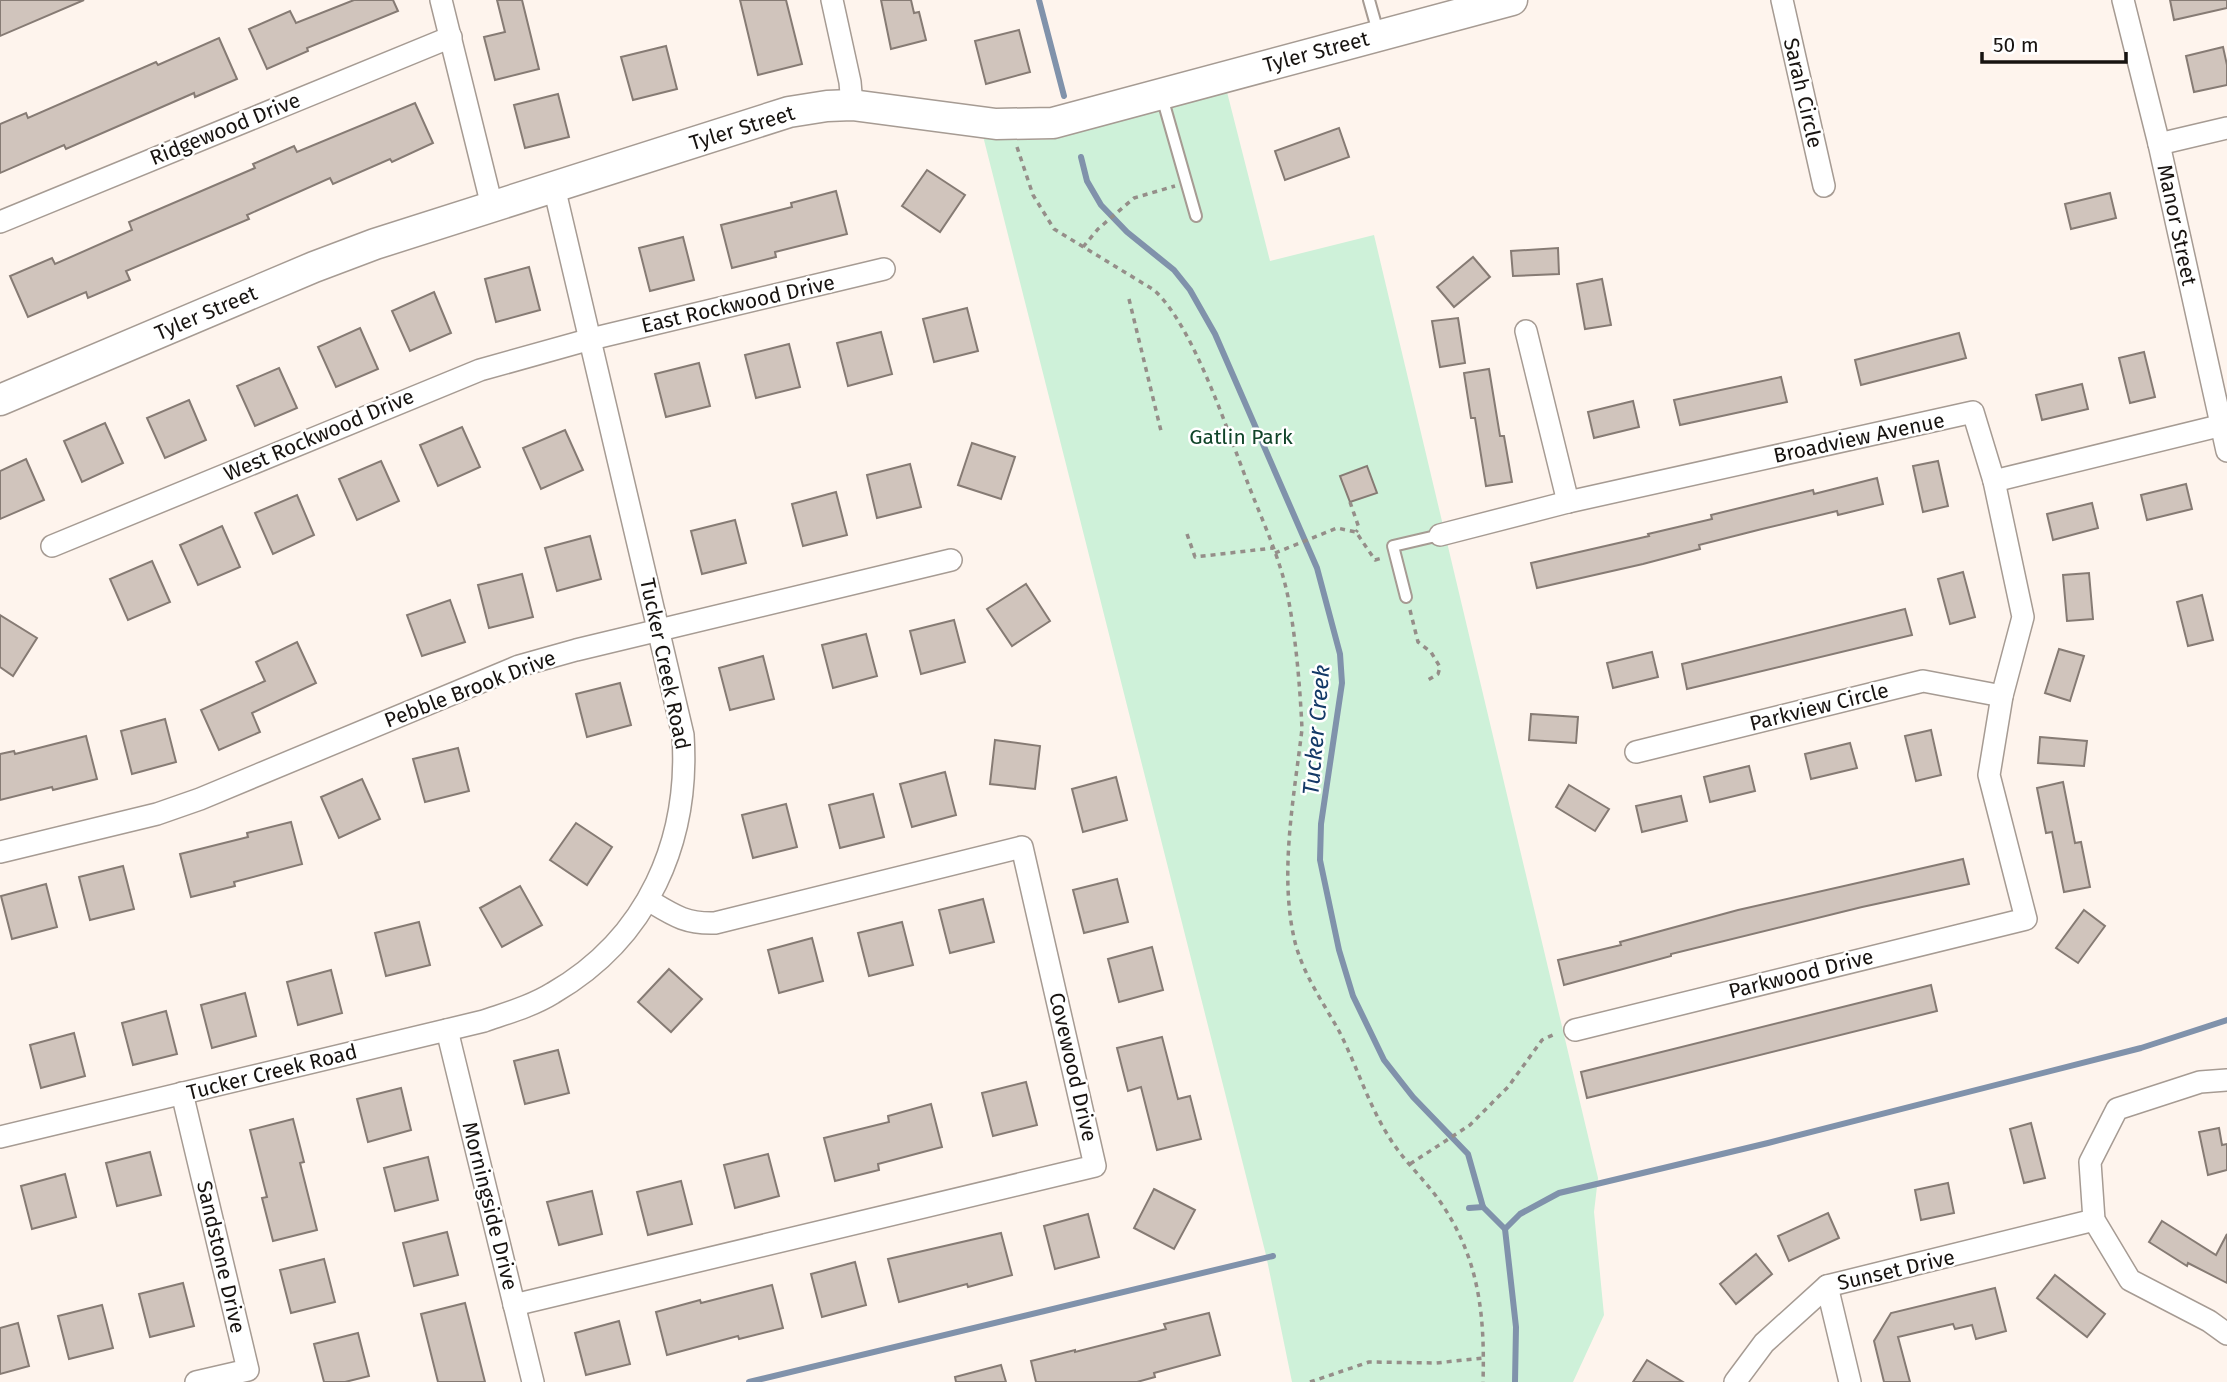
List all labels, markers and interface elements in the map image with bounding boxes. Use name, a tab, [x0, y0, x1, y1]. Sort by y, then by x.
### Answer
scale bar	[1982, 21, 2126, 65]
street label: Tyler Street	[1260, 25, 1372, 79]
text: 50 m	[1993, 32, 2039, 58]
street label: Sarah Circle	[1778, 35, 1828, 151]
street label: Ridgewood Drive	[146, 87, 304, 171]
street label: Tyler Street	[686, 100, 798, 156]
street label: Manor Street	[2151, 162, 2203, 288]
street label: East Rockwood Drive	[639, 269, 837, 339]
street label: Tyler Street	[151, 280, 261, 346]
street label: West Rockwood Drive	[220, 383, 418, 487]
street label: Broadview Avenue	[1771, 407, 1947, 469]
park label: Gatlin Park	[1189, 424, 1293, 450]
street label: Tucker Creek Road	[634, 576, 696, 752]
street label: Pebble Brook Drive	[381, 644, 559, 734]
water label: Tucker Creek	[1296, 664, 1336, 796]
street label: Parkview Circle	[1747, 677, 1891, 737]
street label: Parkwood Drive	[1726, 943, 1876, 1005]
street label: Covewood Drive	[1043, 990, 1103, 1144]
street label: Tucker Creek Road	[184, 1038, 360, 1106]
street label: Morningside Drive	[457, 1119, 523, 1293]
street label: Sandstone Drive	[191, 1178, 251, 1336]
street label: Sunset Drive	[1835, 1244, 1957, 1296]

